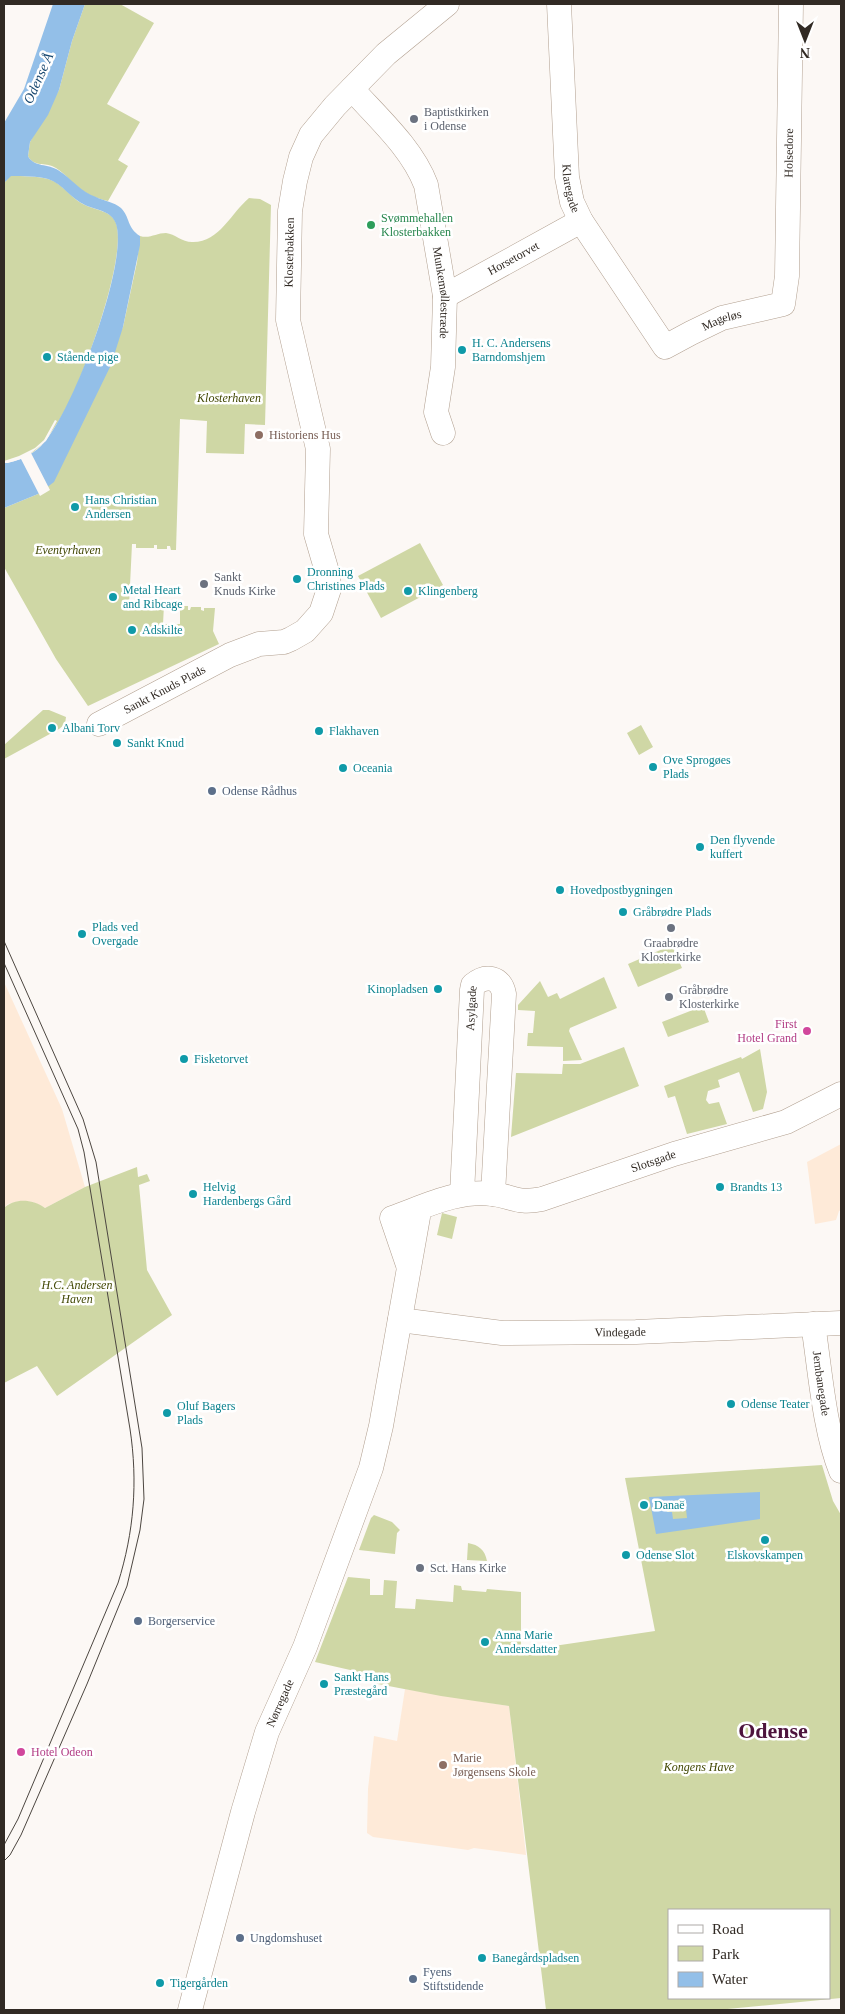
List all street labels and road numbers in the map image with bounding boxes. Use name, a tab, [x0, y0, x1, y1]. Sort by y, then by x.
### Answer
street label: Holsedore	[781, 128, 796, 178]
street label: Klaregade	[559, 164, 583, 215]
street label: Klosterbakken	[282, 217, 297, 288]
street label: Horsetorvet	[485, 238, 542, 278]
street label: Munkemøllestræde	[430, 246, 452, 339]
street label: Mageløs	[699, 307, 743, 334]
street label: Sankt Knuds Plads	[121, 662, 208, 717]
street label: Asylgade	[463, 984, 480, 1031]
street label: Slotsgade	[629, 1147, 678, 1175]
street label: Vindegade	[594, 1325, 646, 1339]
street label: Jernbanegade	[810, 1350, 833, 1417]
street label: Nørregade	[263, 1677, 297, 1729]

